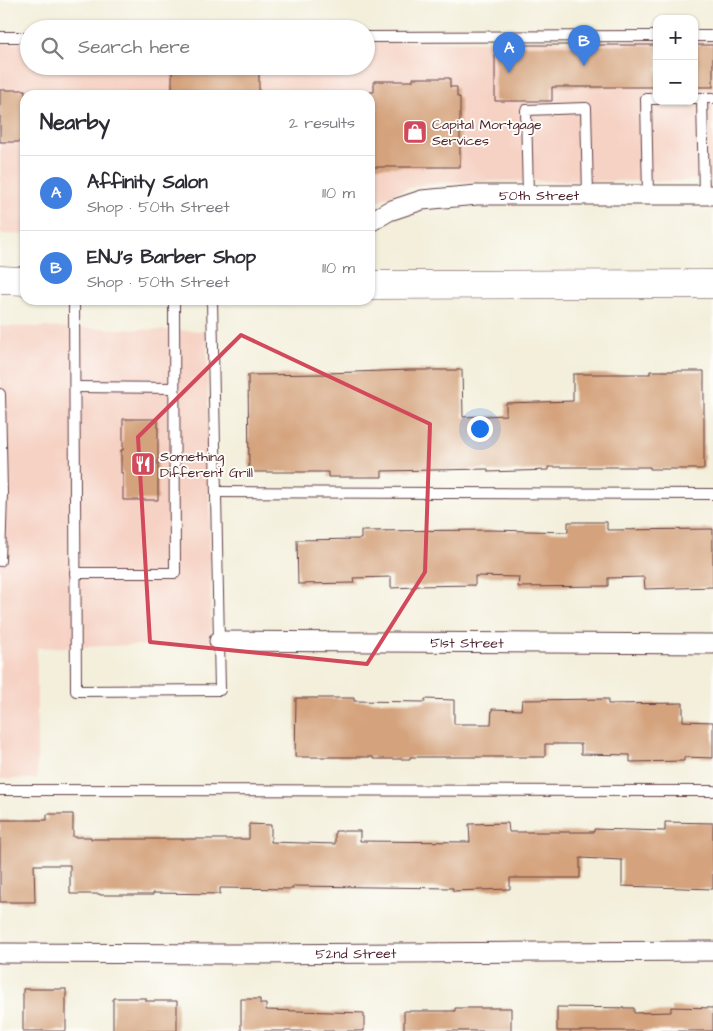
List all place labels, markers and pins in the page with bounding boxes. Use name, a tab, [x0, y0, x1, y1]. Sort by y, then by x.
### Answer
pin: B	[568, 25, 600, 66]
pin: A	[493, 32, 525, 73]
place label: Capital Mortgage Services	[432, 115, 542, 151]
shop icon: Capital Mortgage Services	[402, 119, 428, 145]
place label: Something Different Grill	[160, 447, 253, 483]
restaurant icon: Something Different Grill	[130, 451, 156, 477]

